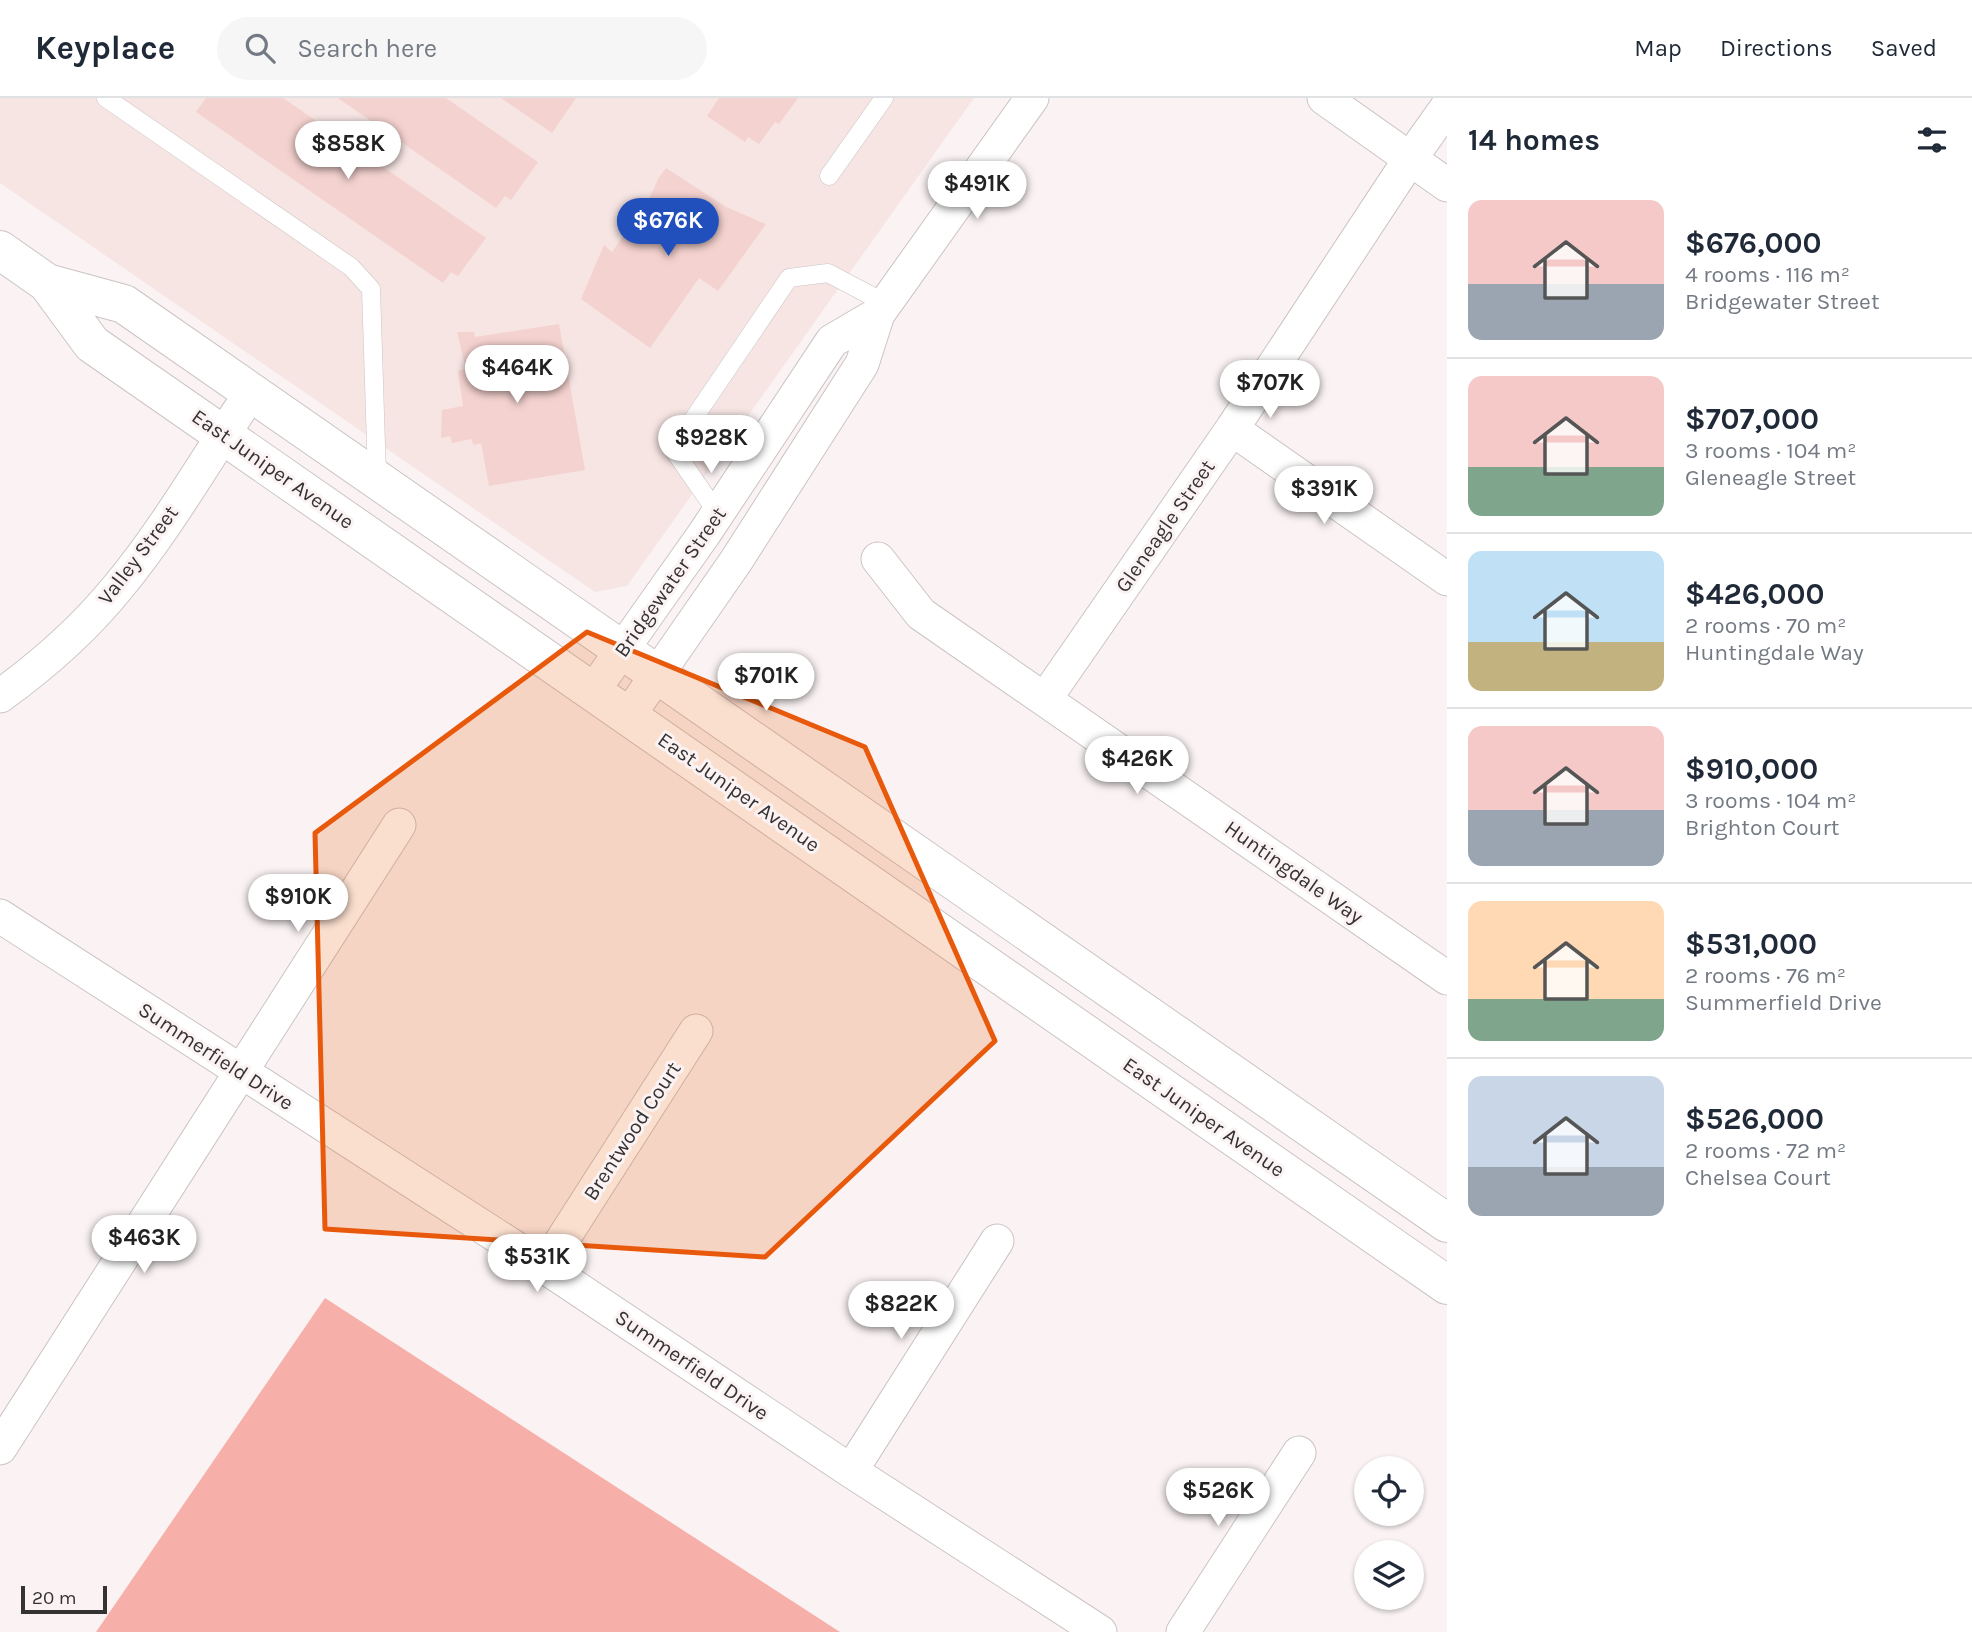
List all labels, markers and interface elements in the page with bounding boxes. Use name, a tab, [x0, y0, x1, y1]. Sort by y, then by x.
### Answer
search box	[217, 17, 707, 80]
text: Keyplace	[35, 29, 175, 67]
icon: search	[241, 29, 279, 67]
text: Search here	[297, 33, 437, 64]
text: Map	[1634, 34, 1682, 62]
text: Directions	[1720, 34, 1833, 62]
text: Saved	[1871, 34, 1937, 62]
icon: filters	[1913, 121, 1951, 159]
pin: $858K	[299, 122, 397, 181]
text: 14 homes	[1468, 122, 1600, 158]
text: $858K	[311, 130, 385, 157]
pin: $491K	[928, 162, 1026, 221]
text: $491K	[944, 170, 1010, 197]
pin: $676K	[619, 198, 717, 258]
text: $676K	[633, 207, 703, 234]
text: $676,000	[1685, 225, 1822, 261]
icon: home	[1524, 228, 1608, 312]
text: 4 rooms · 116 m²	[1685, 261, 1850, 288]
text: Bridgewater Street	[1685, 288, 1880, 315]
pin: $464K	[468, 345, 566, 405]
text: $464K	[481, 354, 553, 381]
pin: $707K	[1221, 360, 1319, 420]
text: $707K	[1236, 369, 1304, 396]
text: $707,000	[1685, 401, 1819, 437]
street label: East Juniper Avenue	[187, 404, 359, 534]
icon: home	[1524, 404, 1608, 488]
pin: $928K	[662, 416, 760, 475]
text: $928K	[674, 424, 748, 451]
text: 3 rooms · 104 m²	[1685, 437, 1856, 464]
street label: Gleneagle Street	[1110, 455, 1220, 597]
text: Gleneagle Street	[1685, 464, 1856, 491]
pin: $391K	[1275, 466, 1373, 526]
text: $391K	[1290, 475, 1358, 502]
street label: Valley Street	[93, 501, 183, 609]
street label: Bridgewater Street	[609, 502, 731, 662]
text: $426,000	[1685, 576, 1824, 612]
icon: home	[1524, 579, 1608, 663]
text: 2 rooms · 70 m²	[1685, 612, 1847, 639]
text: Huntingdale Way	[1685, 639, 1864, 666]
pin: $701K	[717, 654, 815, 713]
text: $701K	[733, 662, 799, 689]
street label: East Juniper Avenue	[653, 727, 825, 857]
pin: $426K	[1088, 736, 1186, 796]
text: $426K	[1101, 745, 1173, 772]
text: $910,000	[1685, 751, 1818, 787]
icon: home	[1524, 754, 1608, 838]
text: 3 rooms · 104 m²	[1685, 787, 1856, 814]
text: Brighton Court	[1685, 814, 1839, 841]
street label: Huntingdale Way	[1220, 815, 1368, 929]
pin: $910K	[249, 874, 347, 934]
text: $910K	[264, 883, 332, 910]
text: $531,000	[1685, 926, 1817, 962]
icon: home	[1524, 929, 1608, 1013]
text: 2 rooms · 76 m²	[1685, 962, 1846, 989]
text: Summerfield Drive	[1685, 989, 1882, 1016]
street label: Summerfield Drive	[134, 997, 298, 1115]
street label: East Juniper Avenue	[1118, 1052, 1290, 1182]
street label: Brentwood Court	[578, 1057, 686, 1205]
text: $526,000	[1685, 1101, 1824, 1137]
icon: home	[1524, 1104, 1608, 1188]
text: 2 rooms · 72 m²	[1685, 1137, 1846, 1164]
text: Chelsea Court	[1685, 1164, 1831, 1191]
pin: $463K	[95, 1216, 193, 1275]
text: $463K	[108, 1224, 180, 1251]
pin: $531K	[488, 1234, 586, 1294]
text: $531K	[504, 1243, 570, 1270]
pin: $822K	[852, 1282, 950, 1341]
text: $822K	[864, 1290, 938, 1317]
street label: Summerfield Drive	[611, 1305, 773, 1425]
map controls	[1354, 1456, 1424, 1610]
button: locate	[1354, 1456, 1424, 1526]
pin: $526K	[1169, 1468, 1267, 1528]
text: $526K	[1182, 1477, 1254, 1504]
button: layers	[1354, 1540, 1424, 1610]
scale bar	[21, 1583, 107, 1615]
text: 20 m	[32, 1587, 77, 1609]

